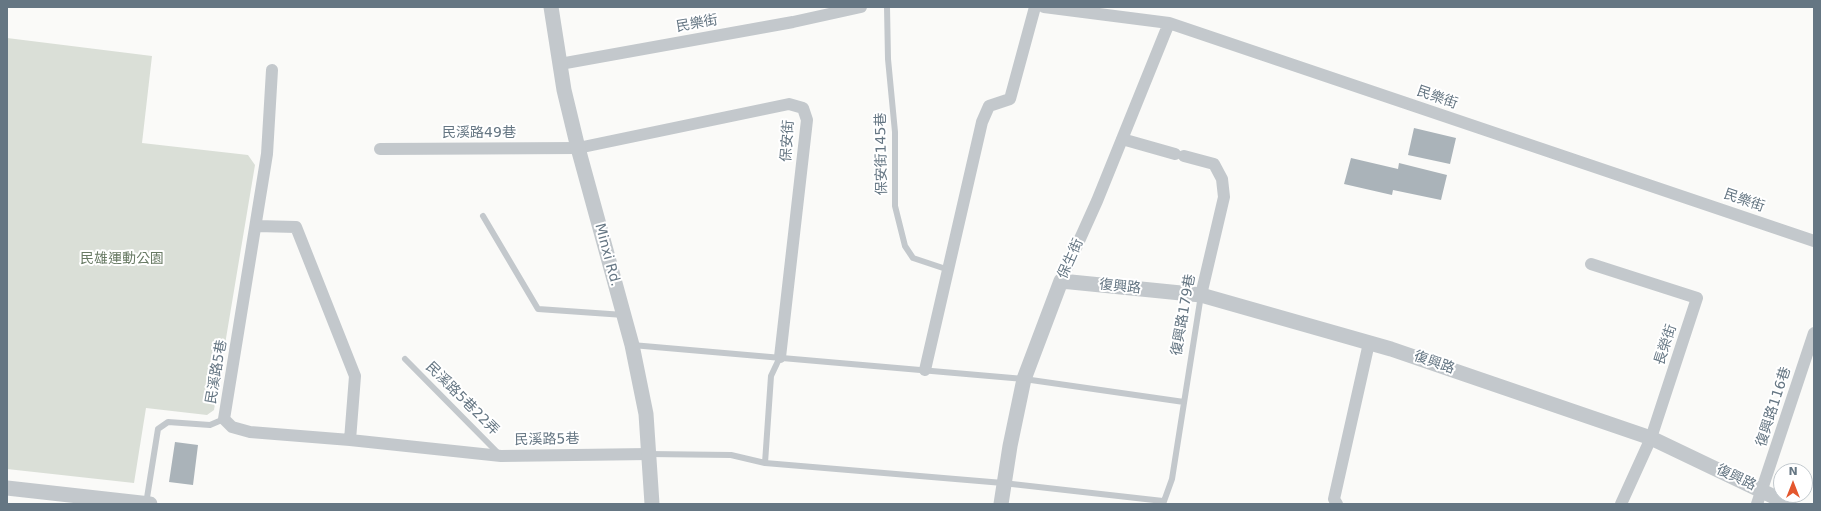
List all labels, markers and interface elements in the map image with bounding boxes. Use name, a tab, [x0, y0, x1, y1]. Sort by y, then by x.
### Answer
street label: 民樂街	[675, 12, 719, 36]
street label: 民樂街	[1414, 83, 1460, 113]
street label: 保安街145巷	[873, 112, 891, 196]
street label: 保安街	[778, 119, 798, 163]
street label: 民溪路49巷	[442, 125, 516, 141]
street label: 民樂街	[1721, 186, 1767, 216]
street label: Minxi Rd.	[591, 222, 623, 288]
street label: 保生街	[1055, 236, 1087, 282]
park label: 民雄運動公園	[80, 251, 164, 267]
street label: 復興路179巷	[1169, 273, 1199, 357]
street label: 復興路	[1098, 276, 1142, 298]
street label: 長榮街	[1652, 322, 1680, 368]
street label: 民溪路5巷	[203, 339, 231, 405]
street label: 復興路	[1411, 348, 1457, 378]
street label: 民溪路5巷22弄	[422, 359, 502, 439]
street label: 復興路116巷	[1753, 365, 1795, 449]
street label: 民溪路5巷	[514, 431, 580, 449]
street label: 復興路	[1713, 462, 1759, 494]
north arrow	[1773, 463, 1813, 503]
text: N	[1788, 465, 1798, 478]

